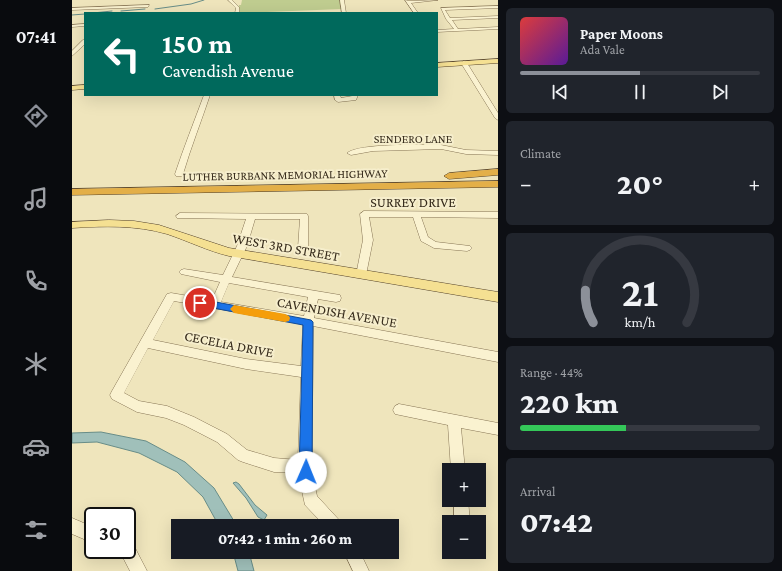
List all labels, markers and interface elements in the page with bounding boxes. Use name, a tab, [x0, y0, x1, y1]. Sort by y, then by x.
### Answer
text: Paper Moons	[580, 26, 663, 42]
text: 07:41	[16, 27, 56, 47]
icon: left	[96, 28, 148, 80]
text: 150 m	[162, 28, 232, 59]
text: Ada Vale	[580, 42, 625, 57]
text: Cavendish Avenue	[162, 61, 294, 81]
icon: previous	[549, 81, 571, 103]
icon: pause	[629, 81, 651, 103]
icon: next	[709, 81, 731, 103]
icon: directions	[22, 102, 50, 130]
street label: SENDERO LANE	[374, 132, 453, 146]
text: Climate	[520, 146, 561, 161]
street label: LUTHER BURBANK MEMORIAL HIGHWAY	[182, 166, 388, 184]
text: 20°	[617, 167, 663, 200]
text: −	[520, 171, 532, 196]
text: +	[748, 171, 760, 196]
icon: music	[22, 185, 50, 213]
street label: SURREY DRIVE	[370, 194, 456, 210]
street label: WEST 3RD STREET	[231, 230, 341, 264]
icon: phone	[22, 267, 50, 295]
text: 21	[622, 269, 658, 315]
pin	[183, 286, 217, 320]
icon: arrive	[189, 292, 211, 314]
street label: CAVENDISH AVENUE	[276, 294, 399, 331]
text: km/h	[625, 314, 656, 330]
street label: CECELIA DRIVE	[183, 328, 275, 361]
icon: climate	[22, 350, 50, 378]
text: Range · 44%	[520, 365, 583, 380]
text: 220 km	[520, 386, 618, 419]
icon: car	[22, 433, 50, 461]
position arrow	[285, 451, 327, 493]
map controls	[442, 463, 486, 559]
button: +	[442, 463, 486, 507]
text: Arrival	[520, 484, 555, 499]
text: 07:42	[520, 505, 593, 538]
speed limit sign: 30	[84, 507, 136, 559]
button: −	[442, 515, 486, 559]
icon: filters	[22, 516, 50, 544]
text: 07:42 · 1 min · 260 m	[218, 531, 352, 547]

